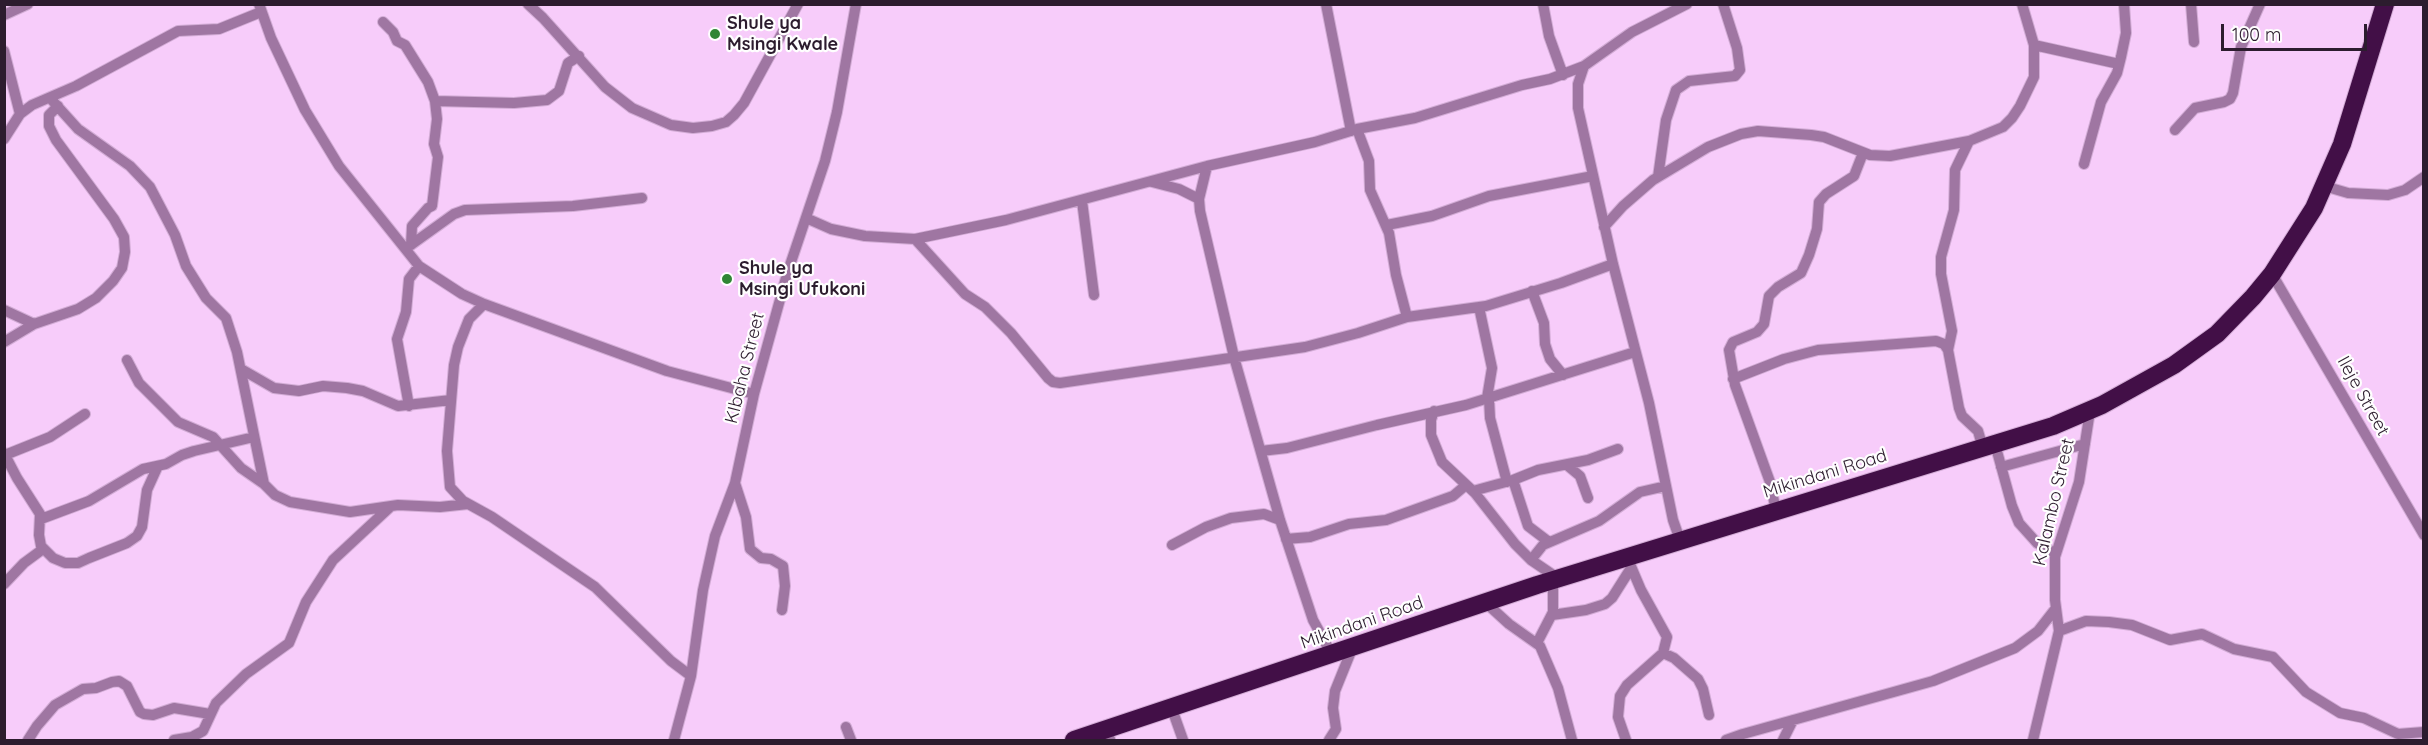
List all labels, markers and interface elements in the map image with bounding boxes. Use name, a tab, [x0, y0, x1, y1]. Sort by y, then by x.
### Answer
scale bar	[2224, 12, 2370, 50]
place label: Shule ya Msingi Kwale	[727, 13, 838, 56]
text: 100 m	[2232, 23, 2281, 46]
marker: Shule ya Msingi Kwale	[708, 27, 722, 41]
place label: Shule ya Msingi Ufukoni	[739, 258, 865, 300]
marker: Shule ya Msingi Ufukoni	[720, 272, 734, 286]
street label: KIbaha Street	[721, 310, 769, 426]
street label: Ileje Street	[2332, 352, 2394, 440]
street label: Kalambo Street	[2029, 436, 2079, 568]
street label: Mikindani Road	[1761, 445, 1889, 503]
street label: Mikindani Road	[1298, 592, 1426, 654]

